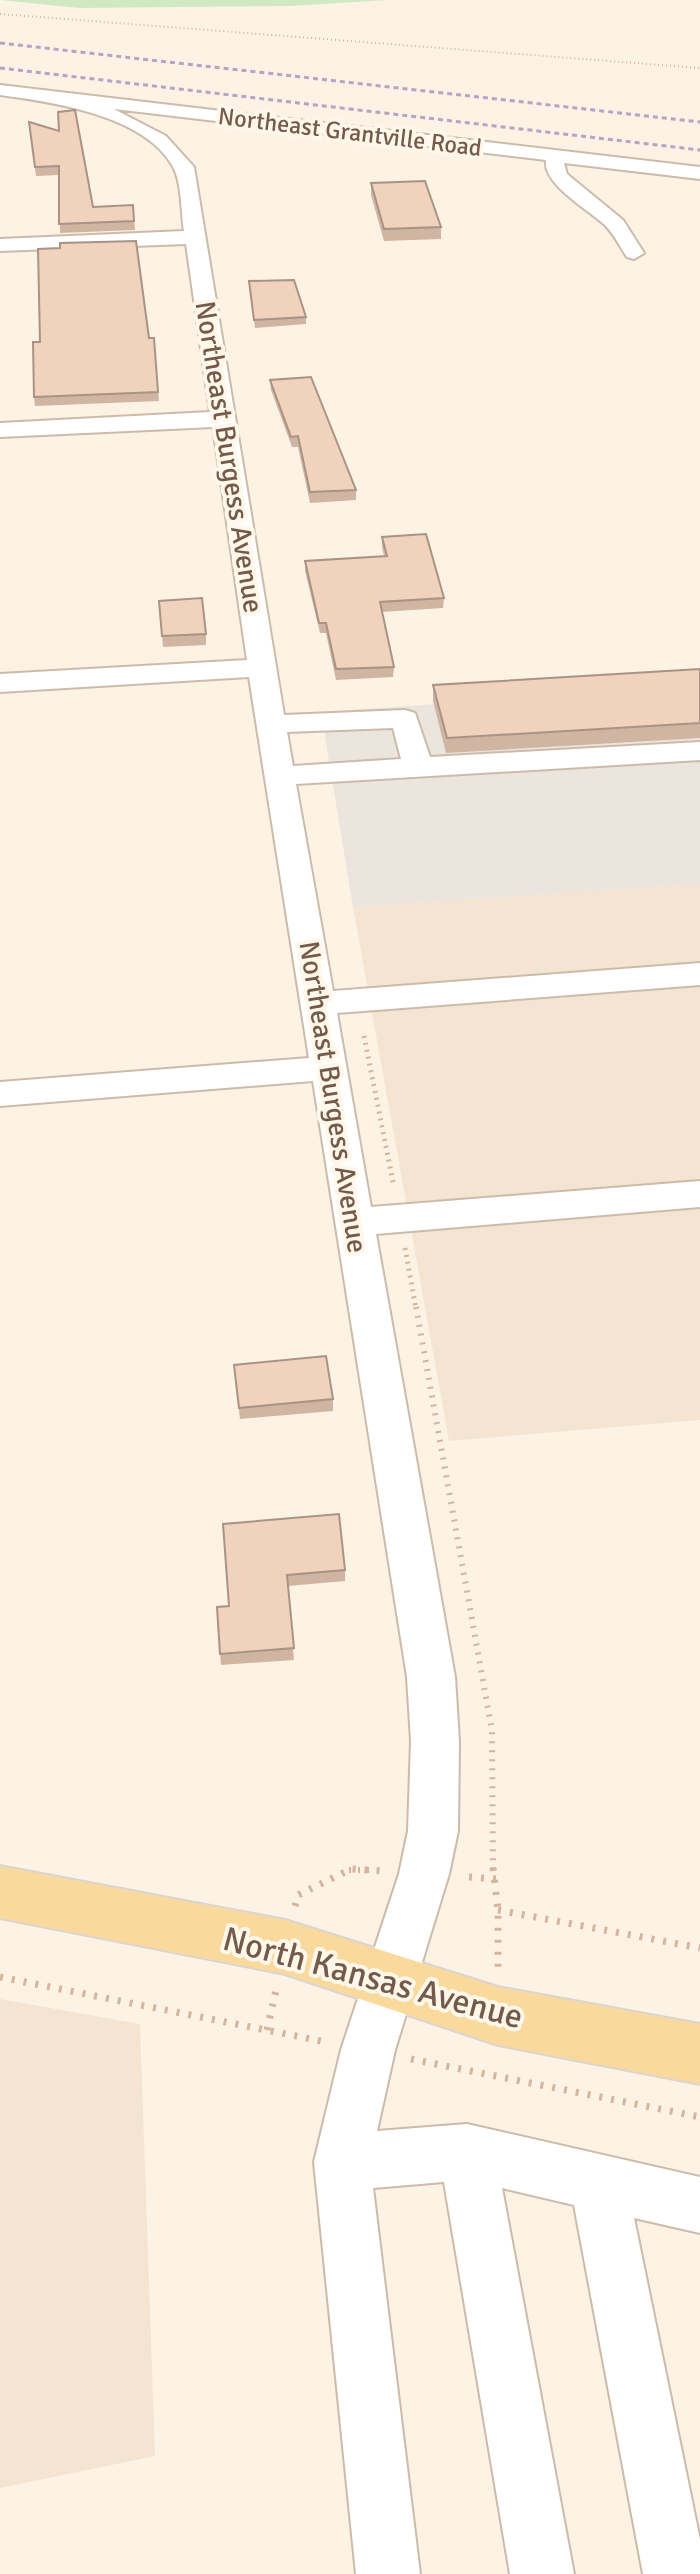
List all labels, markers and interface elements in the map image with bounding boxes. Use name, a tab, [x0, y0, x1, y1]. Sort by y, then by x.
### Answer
street label: Northeast Grantville Road	[217, 101, 483, 163]
street label: Northeast Burgess Avenue	[188, 299, 270, 615]
street label: Northeast Burgess Avenue	[292, 939, 374, 1255]
street label: North Kansas Avenue	[218, 1918, 528, 2038]

